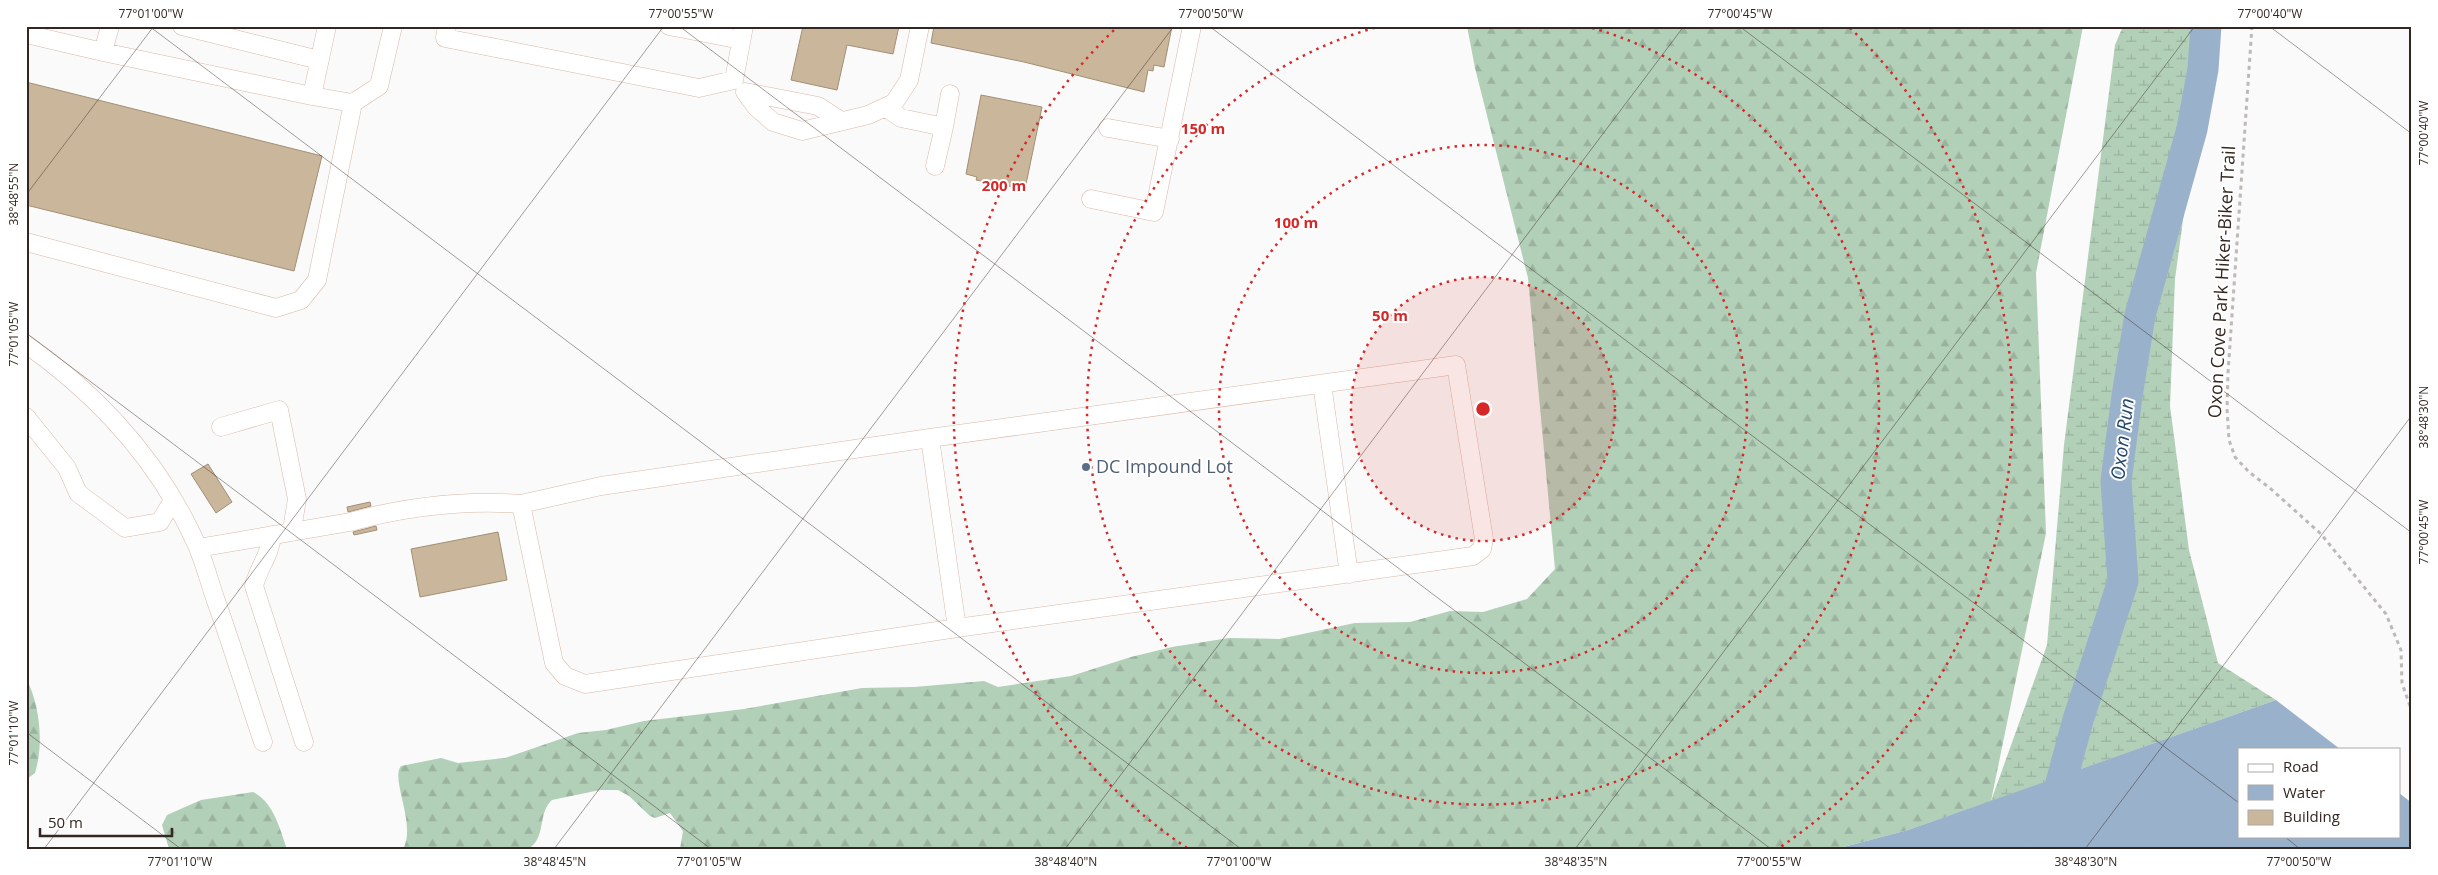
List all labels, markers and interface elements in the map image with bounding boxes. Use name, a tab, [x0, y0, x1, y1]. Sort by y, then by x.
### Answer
text: 77°01'00"W	[119, 5, 183, 22]
text: 77°00'55"W	[649, 5, 713, 22]
text: 77°00'50"W	[1179, 5, 1243, 22]
text: 77°00'45"W	[1708, 5, 1772, 22]
text: 77°00'40"W	[2238, 5, 2302, 22]
text: 77°00'40"W	[2415, 101, 2432, 165]
text: 150 m	[1181, 118, 1225, 138]
street label: Oxon Cove Park Hiker-Biker Trail	[2202, 145, 2240, 419]
text: 38°48'55"N	[5, 163, 22, 225]
text: 200 m	[982, 175, 1026, 195]
text: 100 m	[1274, 212, 1318, 232]
text: 77°01'05"W	[5, 302, 22, 366]
text: 50 m	[1372, 305, 1408, 325]
text: 38°48'30"N	[2415, 386, 2432, 448]
water label: Oxon Run	[2104, 397, 2140, 481]
centre of rings	[1474, 400, 1492, 418]
place label: DC Impound Lot	[1096, 454, 1233, 478]
marker: DC Impound Lot	[1080, 461, 1092, 473]
text: 77°00'45"W	[2415, 500, 2432, 564]
text: 77°01'10"W	[5, 701, 22, 765]
legend	[2238, 748, 2400, 838]
text: Road	[2283, 756, 2319, 776]
text: Water	[2283, 782, 2325, 802]
scale bar	[40, 805, 172, 837]
text: Building	[2283, 806, 2340, 826]
text: 50 m	[48, 812, 83, 832]
text: 77°01'10"W	[148, 853, 212, 870]
text: 38°48'45"N	[524, 853, 586, 870]
text: 77°01'05"W	[677, 853, 741, 870]
text: 38°48'40"N	[1035, 853, 1097, 870]
text: 77°01'00"W	[1207, 853, 1271, 870]
text: 38°48'35"N	[1545, 853, 1607, 870]
text: 77°00'55"W	[1737, 853, 1801, 870]
text: 38°48'30"N	[2055, 853, 2117, 870]
text: 77°00'50"W	[2267, 853, 2331, 870]

